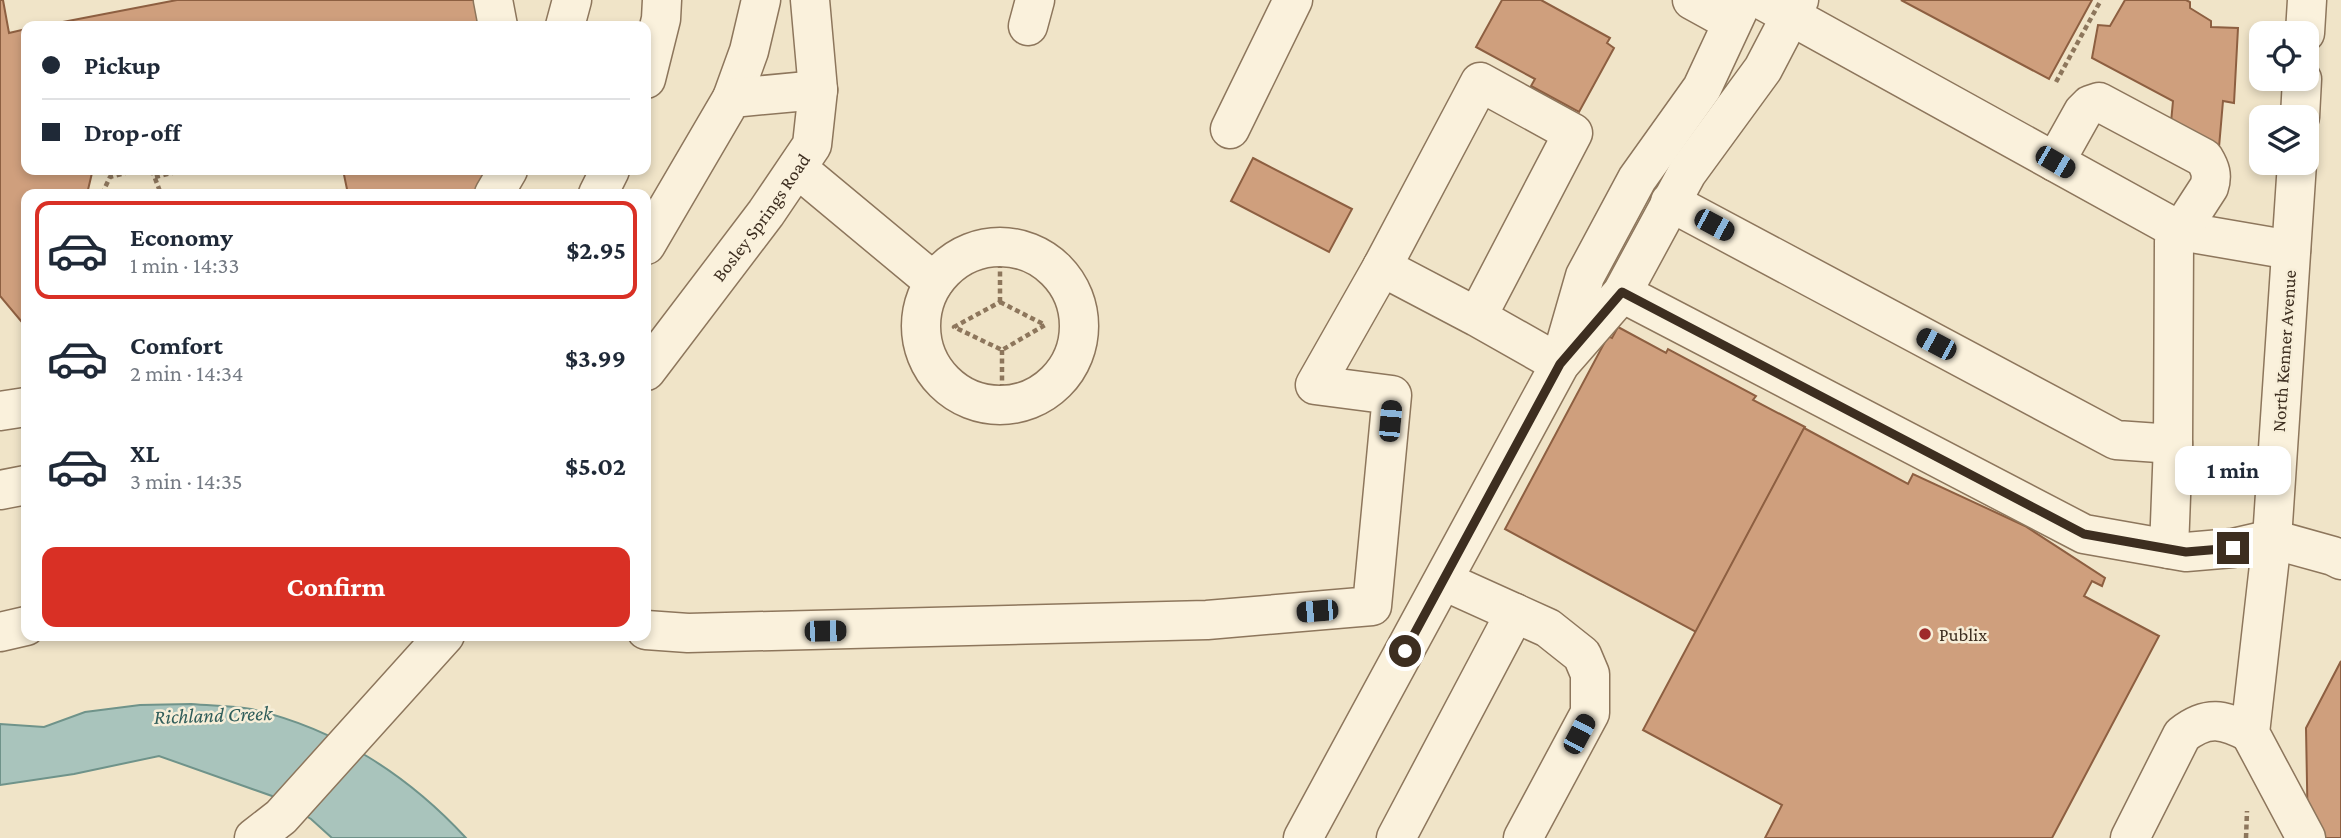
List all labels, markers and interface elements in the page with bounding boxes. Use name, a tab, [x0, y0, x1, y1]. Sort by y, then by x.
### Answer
map controls	[2249, 21, 2319, 175]
button: locate	[2249, 21, 2319, 91]
text: Pickup	[84, 51, 161, 80]
button: layers	[2249, 105, 2319, 175]
text: Drop-off	[84, 118, 181, 147]
car	[2032, 142, 2079, 182]
street label: Bosley Springs Road	[708, 149, 814, 285]
car	[1691, 206, 1738, 244]
icon: car	[46, 219, 109, 282]
text: Economy	[130, 223, 233, 252]
text: $2.95	[566, 236, 626, 265]
text: 1 min · 14:33	[130, 252, 239, 278]
street label: North Kenner Avenue	[2268, 269, 2300, 433]
car	[1913, 325, 1960, 363]
icon: car	[46, 327, 109, 390]
text: Comfort	[130, 331, 223, 360]
text: $3.99	[565, 344, 626, 373]
text: 2 min · 14:34	[130, 360, 244, 386]
car	[1378, 399, 1403, 443]
icon: car	[46, 435, 109, 498]
text: XL	[130, 439, 159, 468]
callout: 1 min	[2175, 447, 2291, 496]
text: $5.02	[565, 452, 626, 481]
text: 1 min	[2207, 457, 2259, 483]
text: 3 min · 14:35	[130, 468, 243, 494]
route end	[2217, 532, 2249, 564]
button: Confirm	[42, 547, 630, 627]
car	[1296, 599, 1339, 623]
car	[804, 620, 847, 642]
place label: Publix	[1939, 624, 1987, 645]
marker: Publix	[1917, 626, 1933, 642]
route start	[1389, 635, 1421, 667]
water label: Richland Creek	[153, 701, 273, 729]
car	[1560, 711, 1599, 757]

